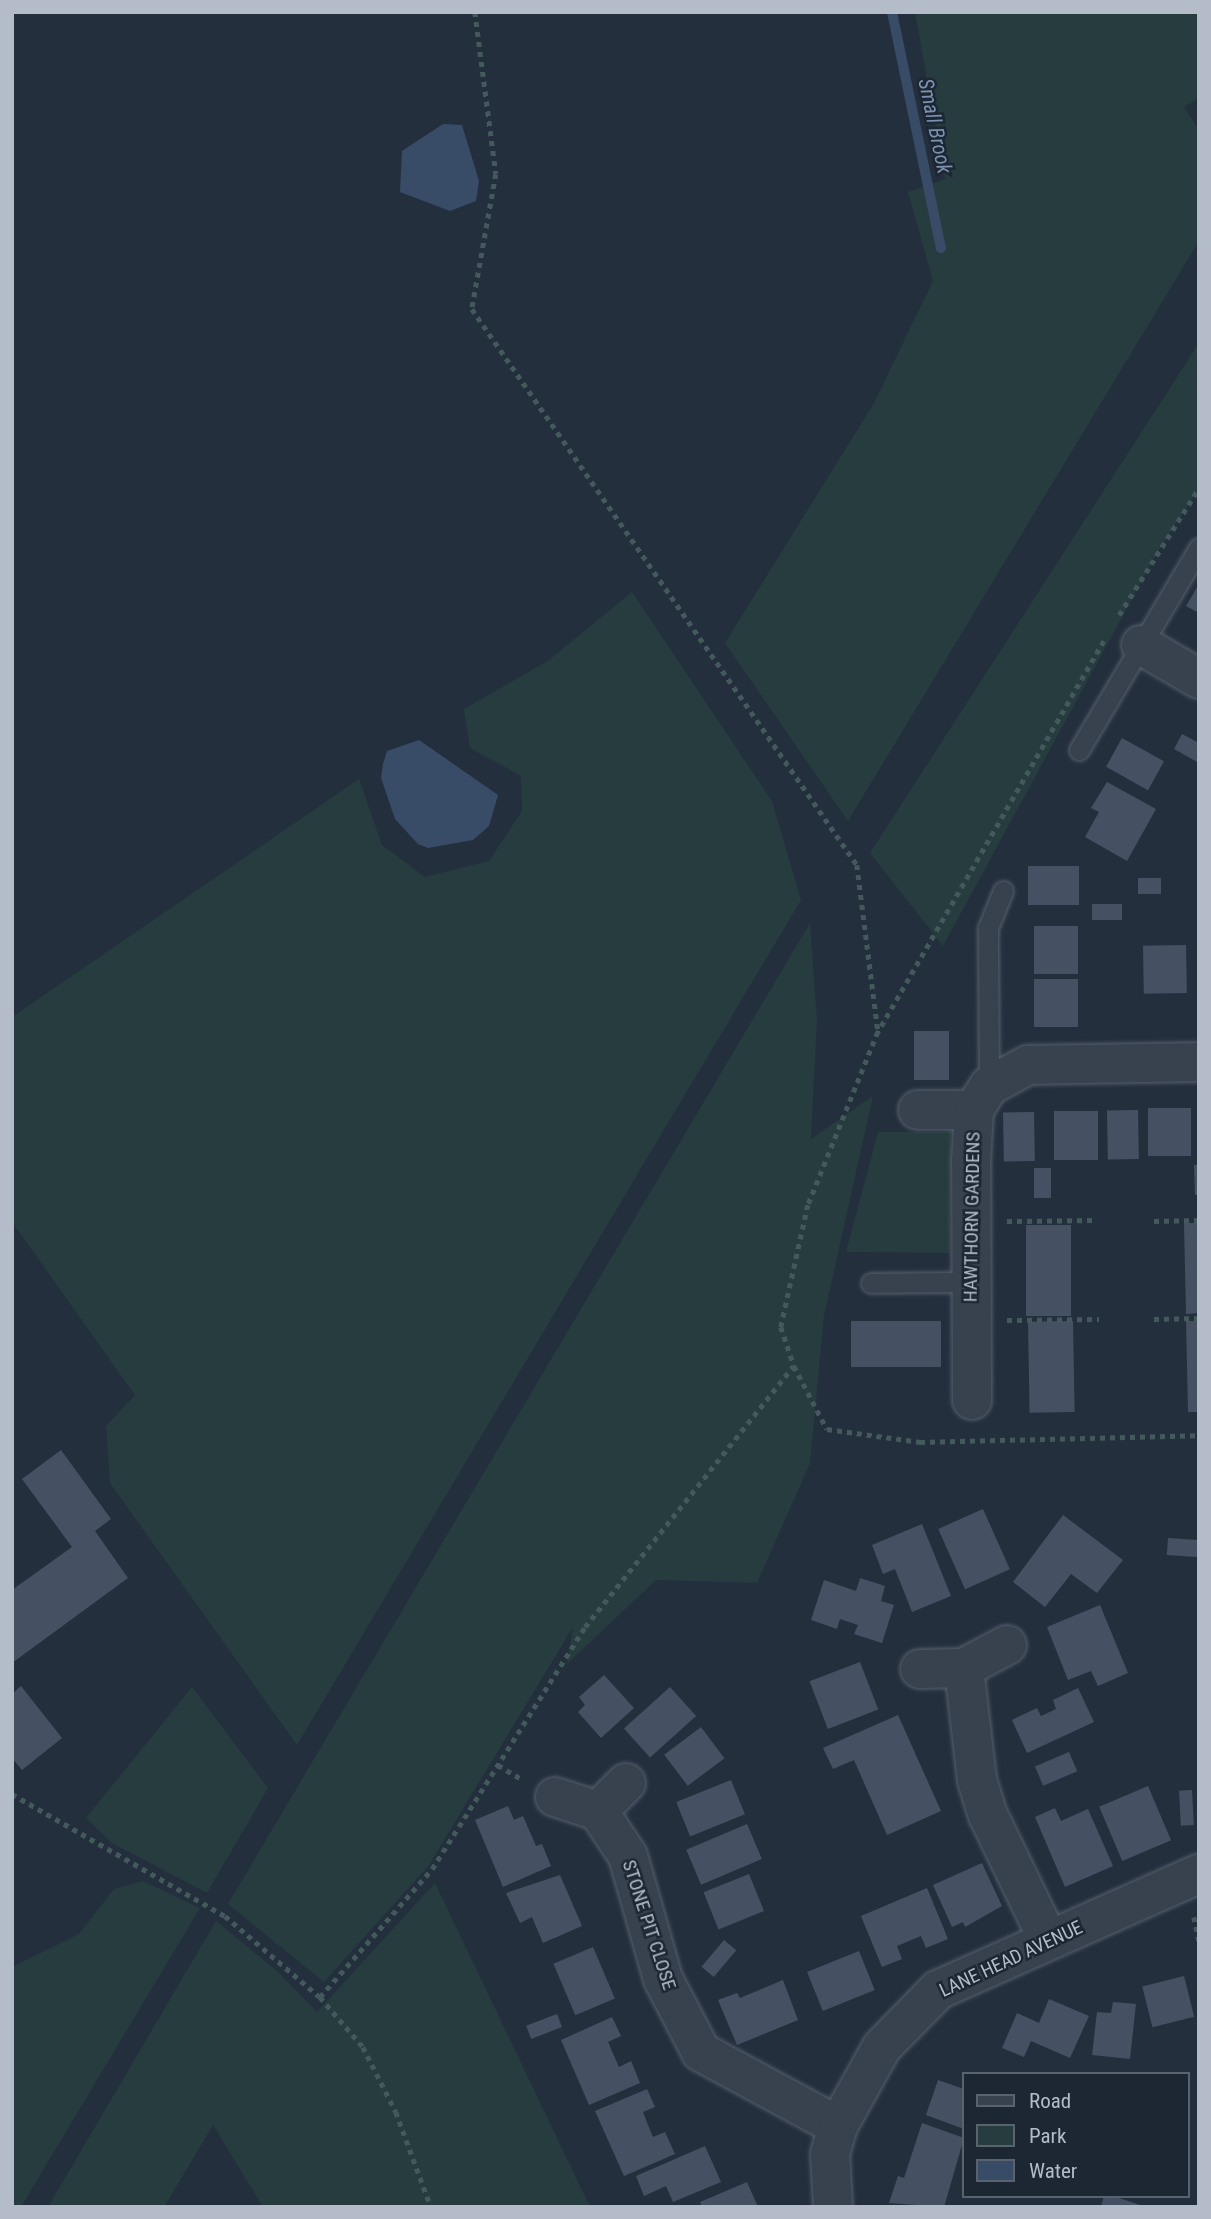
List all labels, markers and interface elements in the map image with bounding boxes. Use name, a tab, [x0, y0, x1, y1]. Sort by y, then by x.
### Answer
water label: Small Brook	[913, 76, 957, 176]
street label: HAWTHORN GARDENS	[959, 1132, 985, 1302]
street label: STONE PIT CLOSE	[617, 1857, 681, 1993]
street label: LANE HEAD AVENUE	[936, 1916, 1086, 2002]
legend	[962, 2072, 1190, 2198]
text: Road	[1029, 2089, 1071, 2113]
text: Park	[1029, 2124, 1066, 2148]
text: Water	[1029, 2159, 1077, 2183]

